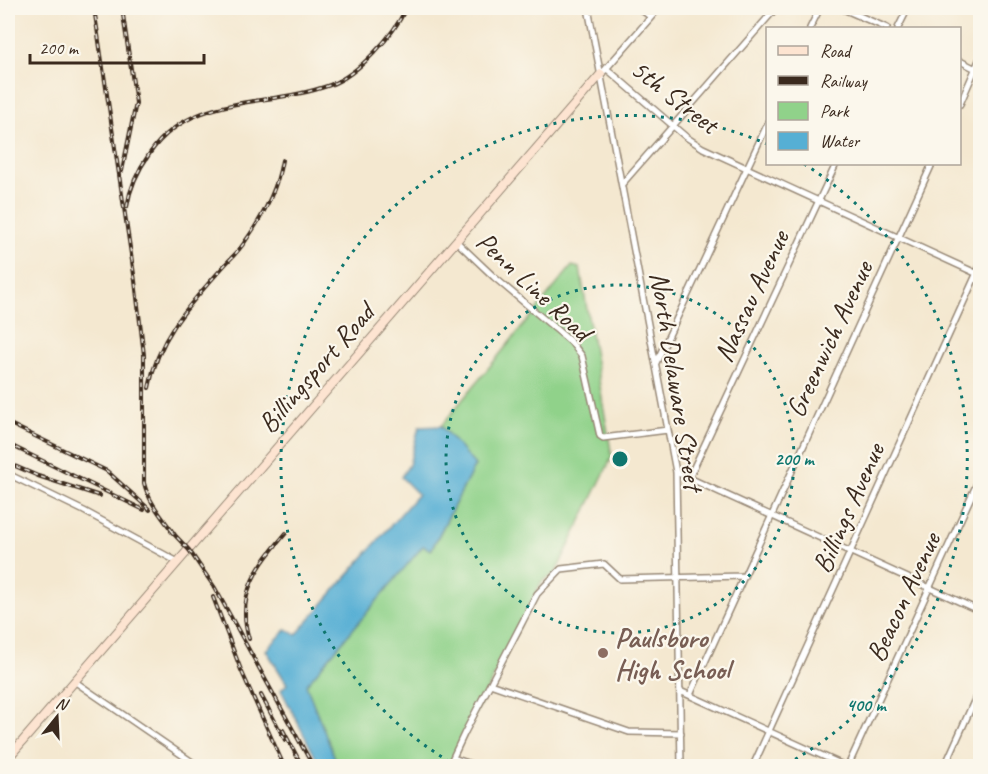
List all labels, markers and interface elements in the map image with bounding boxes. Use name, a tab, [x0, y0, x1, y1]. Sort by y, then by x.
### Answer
scale bar	[30, 27, 204, 65]
legend	[766, 27, 961, 165]
text: 200 m	[39, 37, 80, 59]
text: Road	[820, 40, 853, 62]
street label: 5th Street	[624, 51, 728, 143]
text: Railway	[820, 70, 868, 92]
text: Park	[820, 100, 850, 122]
text: Water	[820, 130, 861, 152]
street label: Nassau Avenue	[705, 223, 797, 367]
street label: Penn Line Road	[469, 224, 602, 351]
street label: Greenwich Avenue	[778, 254, 881, 423]
street label: North Delaware Street	[642, 269, 712, 496]
street label: Billingsport Road	[250, 293, 384, 440]
street label: Billings Avenue	[804, 436, 893, 578]
text: 200 m	[775, 448, 815, 470]
centre of rings	[610, 449, 630, 469]
street label: Beacon Avenue	[858, 525, 949, 667]
place label: Paulsboro High School	[615, 620, 735, 687]
marker: Paulsboro High School	[596, 646, 610, 660]
north arrow	[27, 687, 87, 747]
text: N	[54, 693, 72, 716]
text: 400 m	[847, 694, 887, 716]

